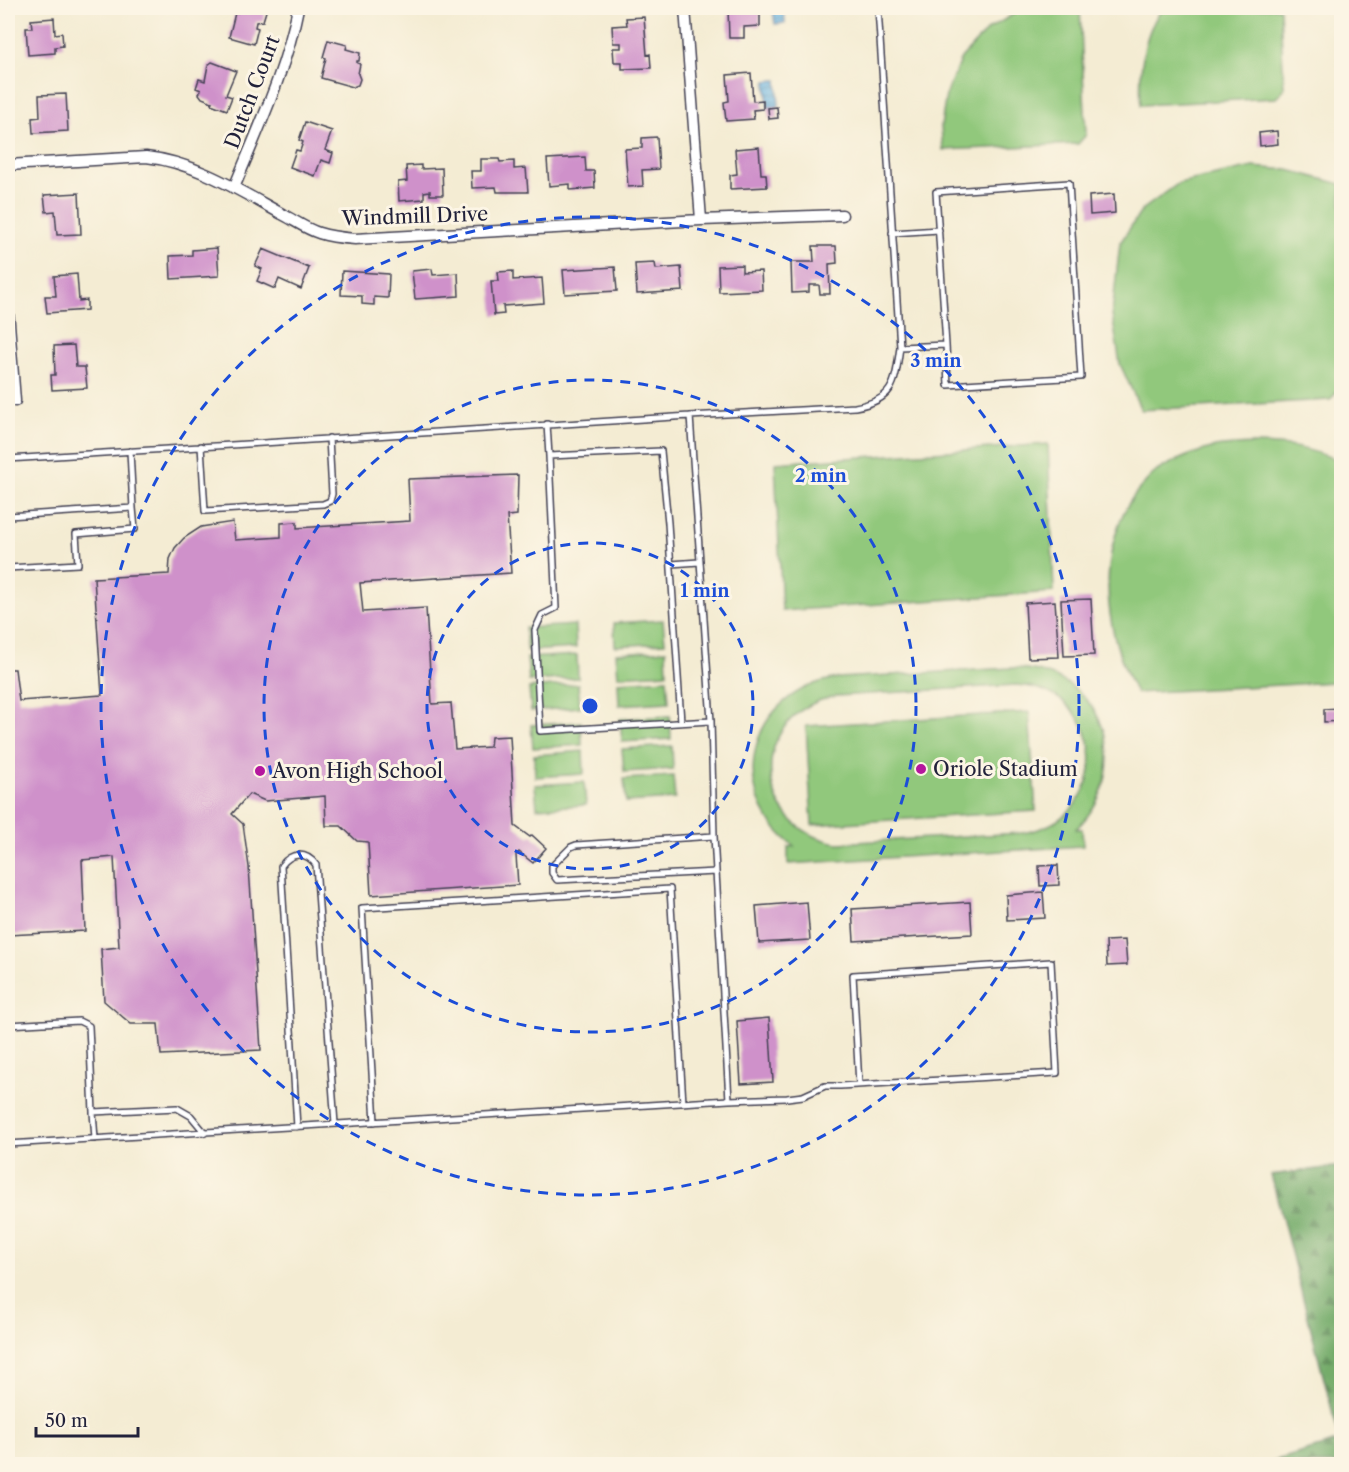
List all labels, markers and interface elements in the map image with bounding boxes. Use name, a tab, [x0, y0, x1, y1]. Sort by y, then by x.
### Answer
street label: Dutch Court	[219, 32, 285, 152]
street label: Windmill Drive	[340, 201, 489, 231]
text: 3 min	[910, 350, 962, 372]
text: 2 min	[795, 465, 848, 487]
text: 1 min	[680, 580, 730, 602]
centre of rings	[580, 696, 600, 716]
place label: Oriole Stadium	[933, 757, 1078, 781]
place label: Avon High School	[271, 759, 443, 783]
marker: Oriole Stadium	[914, 762, 928, 776]
marker: Avon High School	[253, 764, 267, 778]
scale bar	[36, 1400, 138, 1438]
text: 50 m	[45, 1410, 88, 1432]

